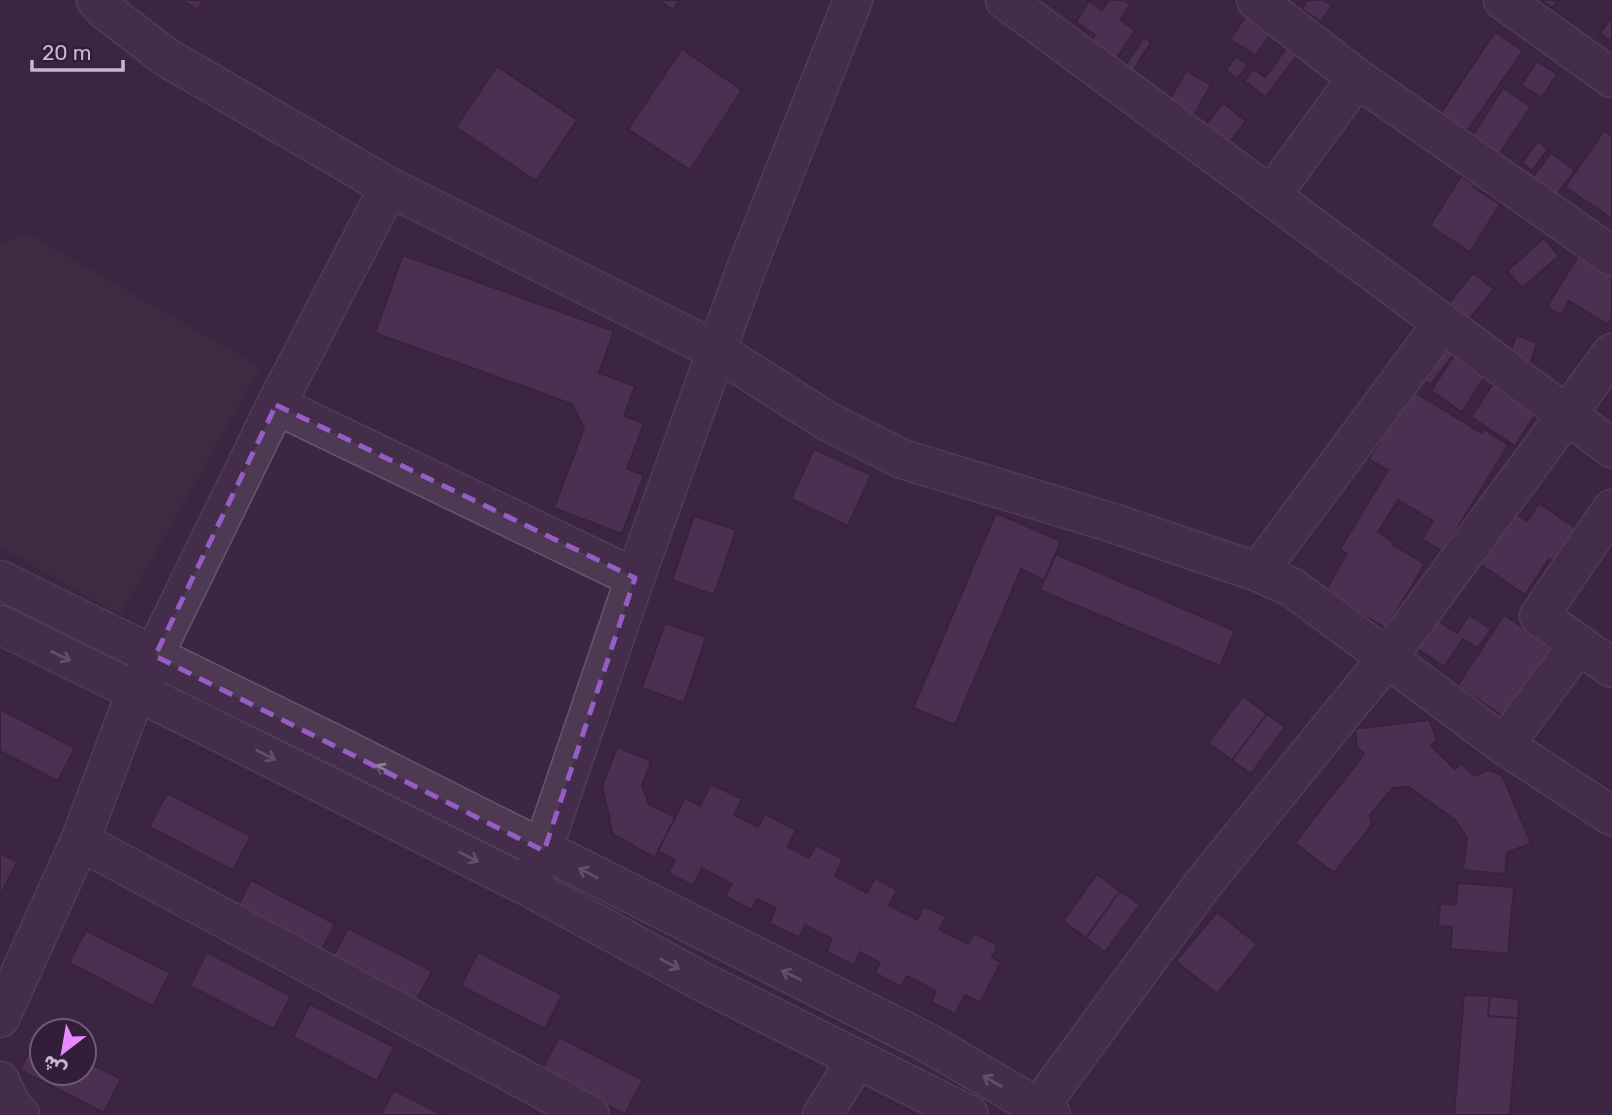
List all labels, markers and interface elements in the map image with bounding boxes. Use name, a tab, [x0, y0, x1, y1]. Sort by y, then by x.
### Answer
scale bar	[32, 28, 122, 72]
text: 20 m	[42, 40, 91, 65]
one-way arrow	[50, 649, 71, 663]
one-way arrow	[255, 749, 276, 763]
one-way arrow	[375, 762, 396, 776]
one-way arrow	[458, 851, 479, 865]
one-way arrow	[578, 865, 599, 879]
one-way arrow	[659, 958, 680, 971]
one-way arrow	[781, 968, 802, 982]
north arrow	[28, 1017, 98, 1087]
text: ش	[38, 1050, 71, 1082]
one-way arrow	[983, 1074, 1003, 1088]

